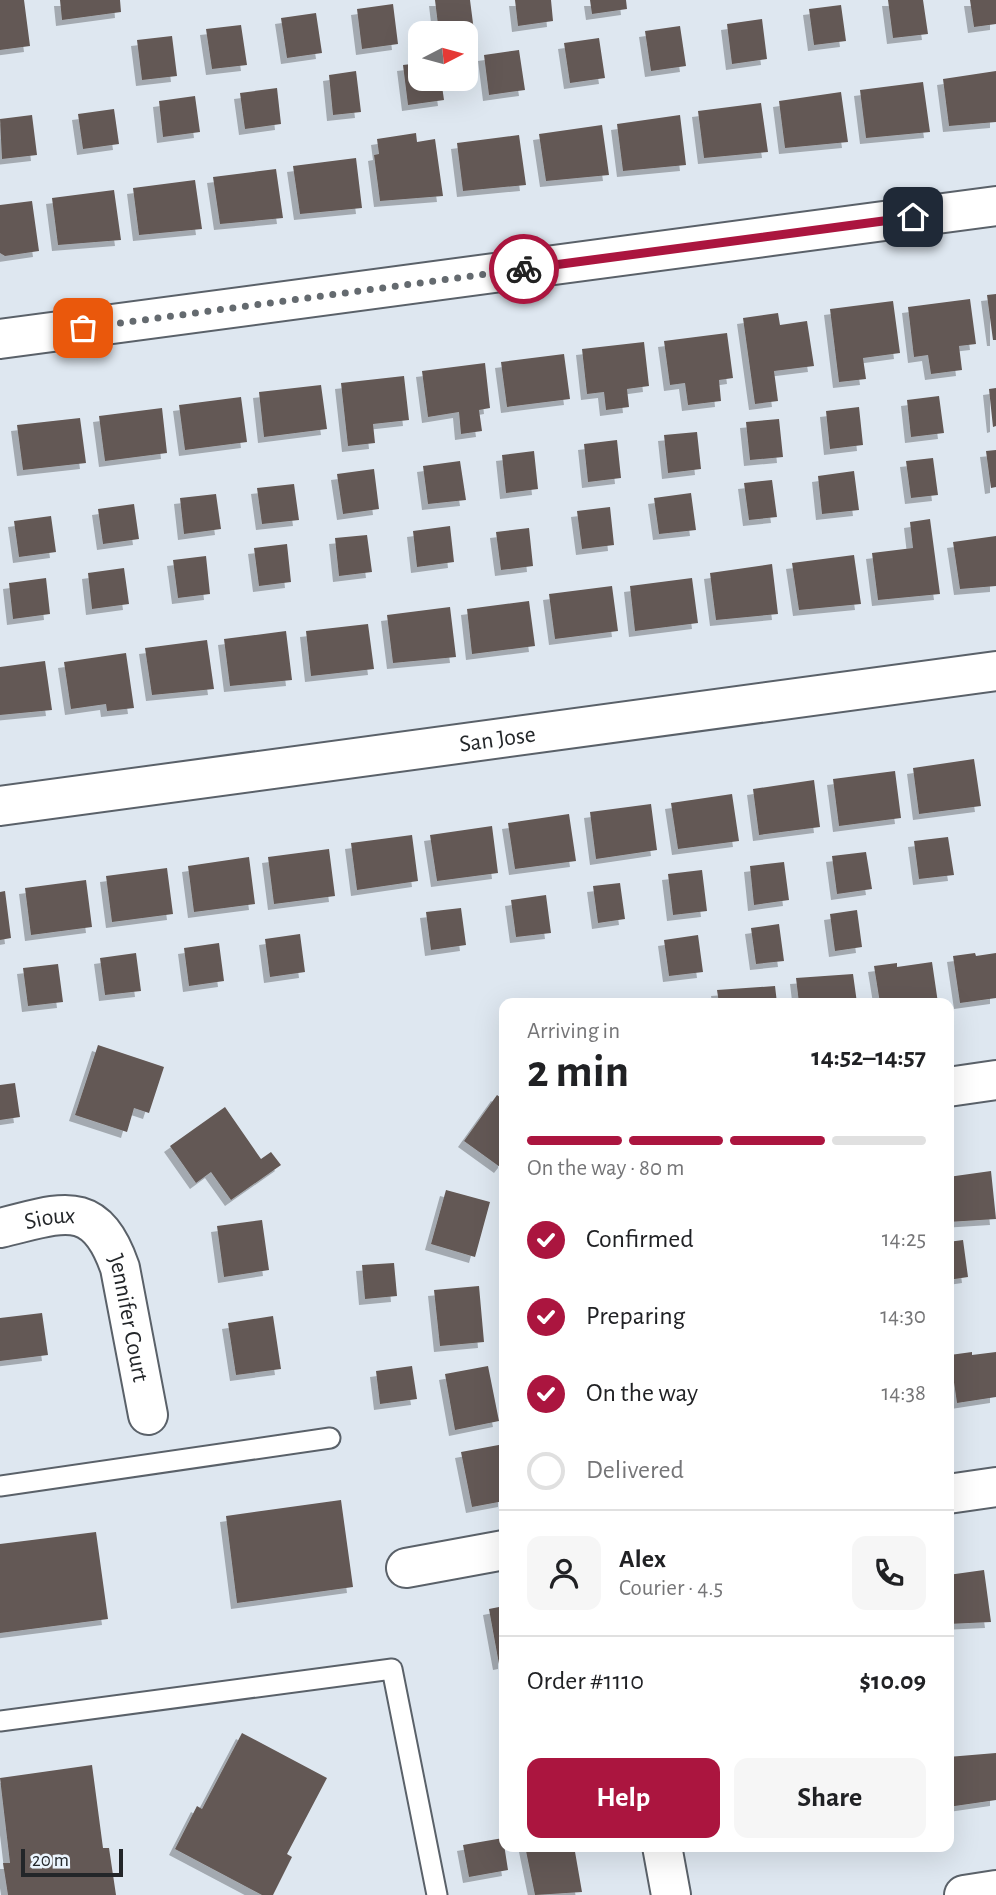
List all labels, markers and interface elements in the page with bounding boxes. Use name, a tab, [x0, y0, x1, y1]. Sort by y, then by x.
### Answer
north arrow	[408, 21, 478, 91]
map controls	[408, 21, 478, 91]
pin	[883, 187, 943, 247]
icon: home	[894, 198, 932, 236]
courier	[489, 234, 559, 304]
icon: bike	[505, 250, 543, 288]
pin	[53, 298, 113, 358]
icon: bag	[64, 309, 102, 347]
street label: San Jose	[458, 723, 537, 757]
text: Arriving in	[527, 1020, 620, 1043]
text: 14:52–14:57	[811, 1044, 926, 1070]
text: 2 min	[527, 1049, 629, 1095]
text: On the way · 80 m	[527, 1157, 684, 1180]
street label: Sioux	[22, 1204, 77, 1234]
icon: check	[527, 1221, 565, 1259]
text: Confirmed	[586, 1226, 694, 1252]
text: 14:25	[882, 1228, 926, 1251]
street label: Jennifer Court	[103, 1251, 152, 1384]
icon: check	[527, 1298, 565, 1336]
text: Preparing	[586, 1303, 685, 1329]
text: 14:30	[880, 1305, 926, 1328]
icon: check	[527, 1375, 565, 1413]
text: On the way	[586, 1380, 698, 1406]
text: 14:38	[881, 1382, 926, 1405]
text: Delivered	[586, 1457, 684, 1483]
button: person	[527, 1536, 601, 1610]
button: phone	[852, 1536, 926, 1610]
text: Alex	[619, 1546, 666, 1572]
text: Courier · 4.5	[619, 1577, 723, 1600]
text: Order #1110	[527, 1668, 644, 1694]
text: $10.09	[859, 1668, 926, 1694]
button: Help	[527, 1758, 720, 1838]
button: Share	[734, 1758, 926, 1838]
scale bar	[21, 1846, 122, 1878]
text: 20 m	[32, 1851, 69, 1870]

